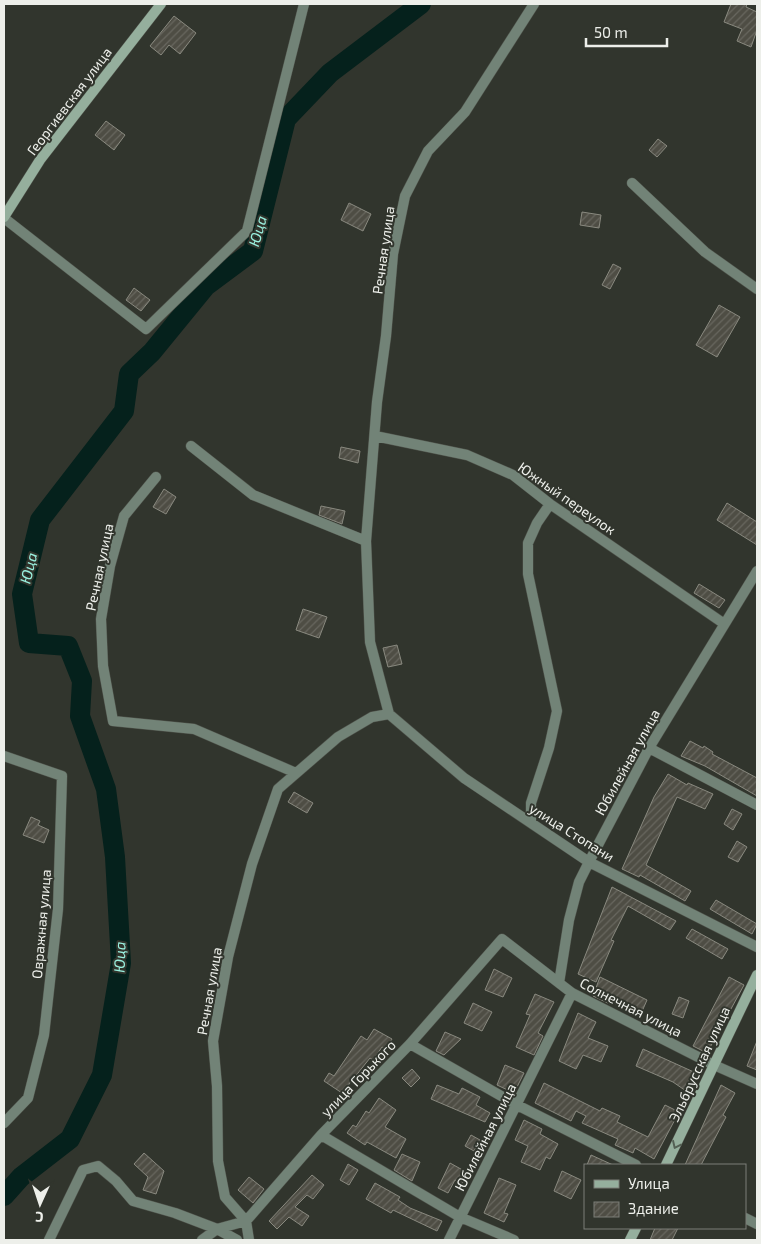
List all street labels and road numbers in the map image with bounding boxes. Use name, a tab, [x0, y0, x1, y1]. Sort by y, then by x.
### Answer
street label: Георгиевская улица	[23, 44, 115, 158]
street label: Речная улица	[368, 205, 398, 295]
street label: Южный переулок	[515, 458, 619, 538]
street label: Речная улица	[81, 522, 117, 612]
street label: Юбилейная улица	[591, 706, 663, 818]
street label: улица Стопани	[526, 799, 618, 865]
street label: Овражная улица	[28, 869, 54, 979]
street label: Речная улица	[193, 946, 225, 1036]
street label: Солнечная улица	[577, 974, 685, 1040]
street label: Эльбрусская улица	[665, 1004, 733, 1124]
street label: улица Горького	[317, 1036, 399, 1120]
street label: Юбилейная улица	[451, 1080, 519, 1194]

